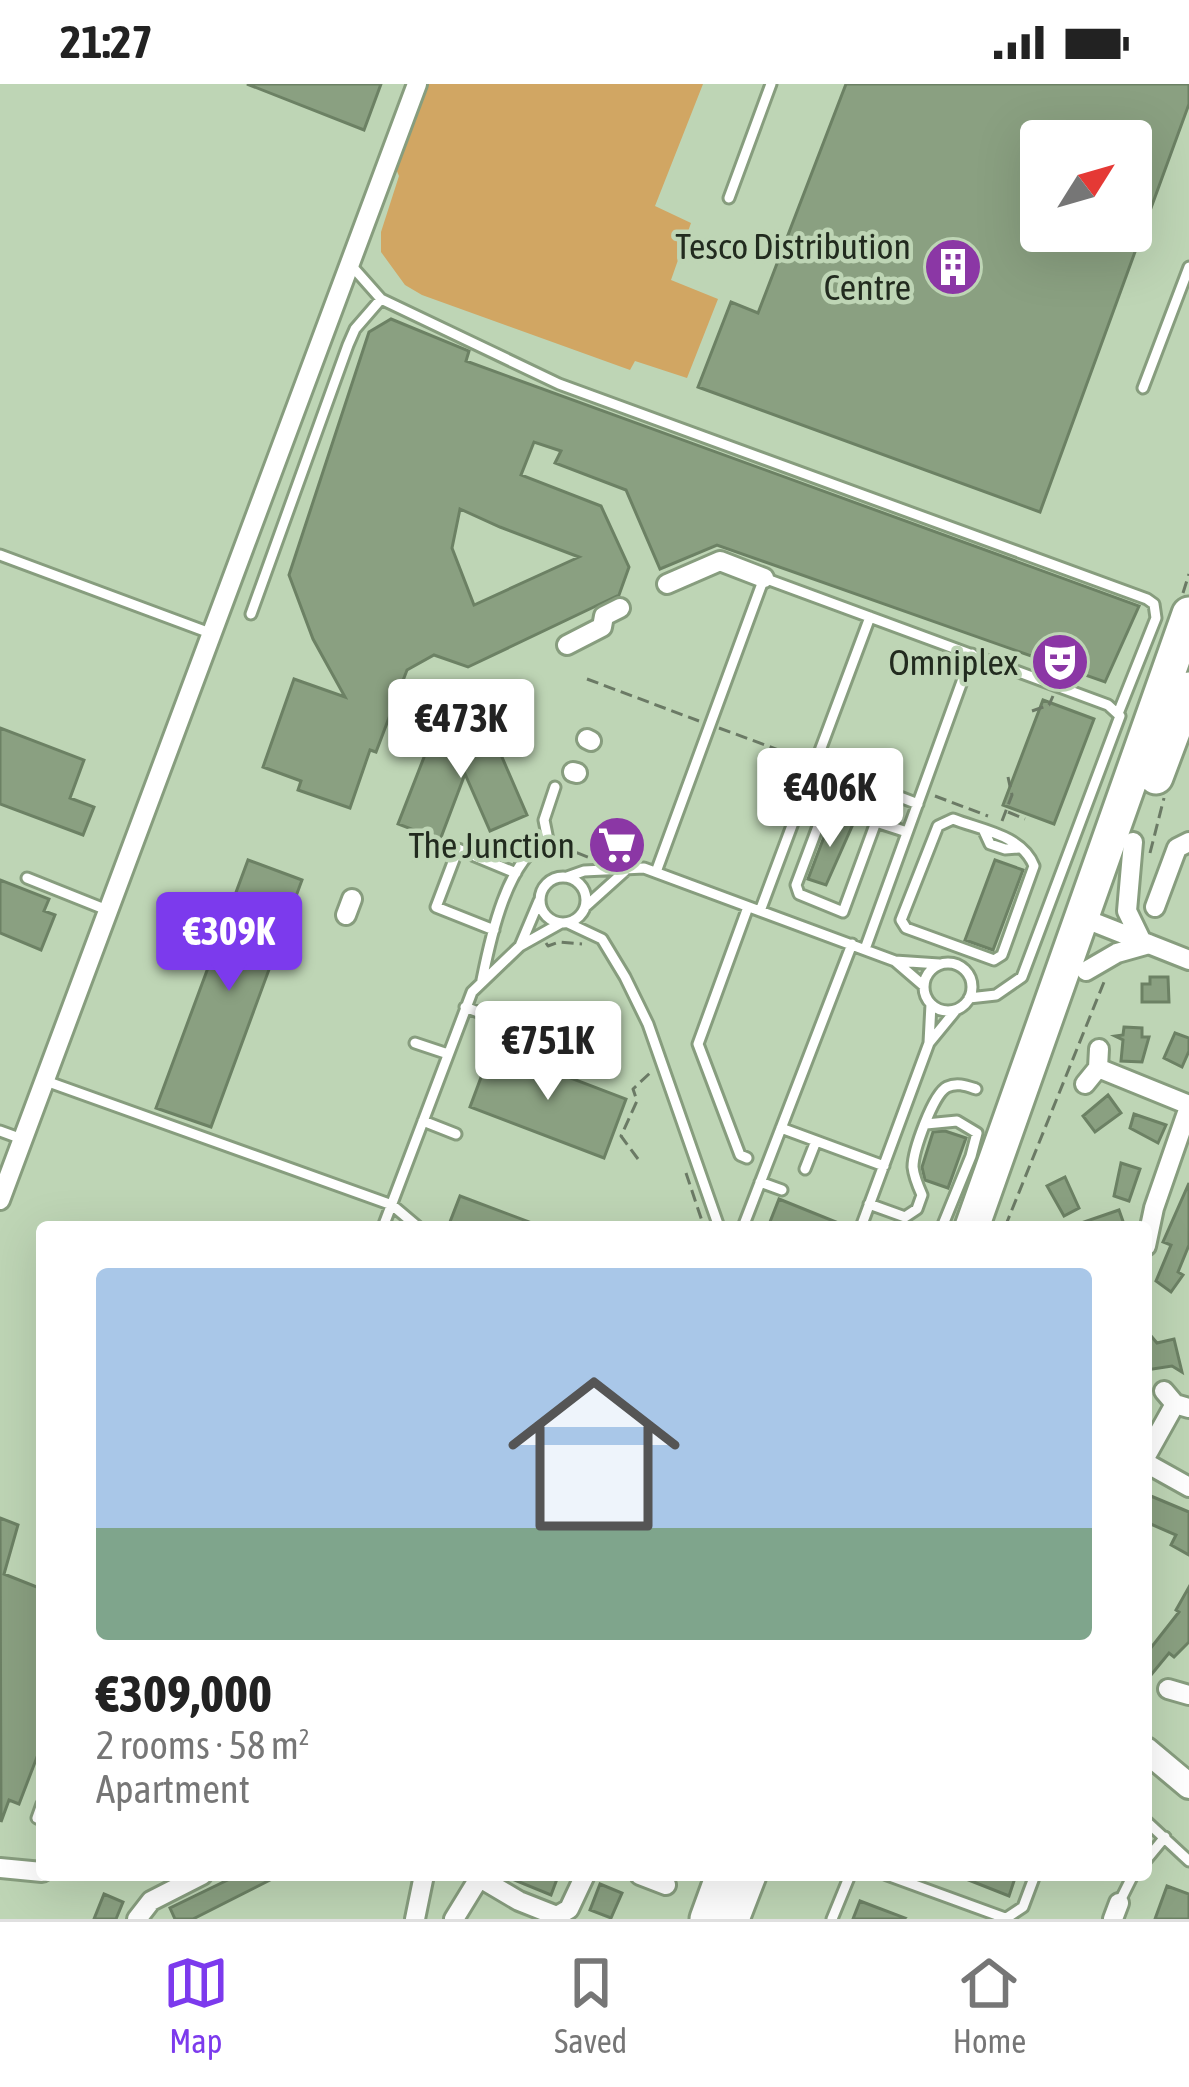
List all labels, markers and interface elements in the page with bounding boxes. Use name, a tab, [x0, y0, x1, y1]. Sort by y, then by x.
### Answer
text: 21:27	[60, 16, 153, 68]
north arrow	[1020, 120, 1152, 252]
map controls	[1020, 120, 1152, 252]
place label: Tesco Distribution Centre	[675, 225, 911, 308]
building icon: Tesco Distribution Centre	[922, 236, 984, 298]
theatre icon: Omniplex	[1029, 631, 1091, 693]
place label: Omniplex	[889, 641, 1018, 683]
pin: €473K	[377, 679, 545, 781]
text: €473K	[415, 696, 507, 740]
pin: €406K	[746, 748, 914, 850]
text: €406K	[784, 765, 876, 809]
supermarket icon: The Junction	[586, 814, 648, 876]
place label: The Junction	[408, 824, 575, 866]
pin: €309K	[145, 892, 313, 994]
text: €309K	[183, 909, 275, 953]
pin: €751K	[464, 1001, 632, 1103]
text: €751K	[502, 1018, 594, 1062]
icon: home	[486, 1346, 702, 1562]
text: €309,000	[96, 1664, 272, 1723]
text: 2 rooms · 58 m²	[96, 1723, 310, 1767]
text: Apartment	[96, 1767, 250, 1811]
tab: Map	[163, 1950, 229, 2060]
tab: Saved	[554, 1950, 627, 2060]
tab: Home	[953, 1950, 1026, 2060]

